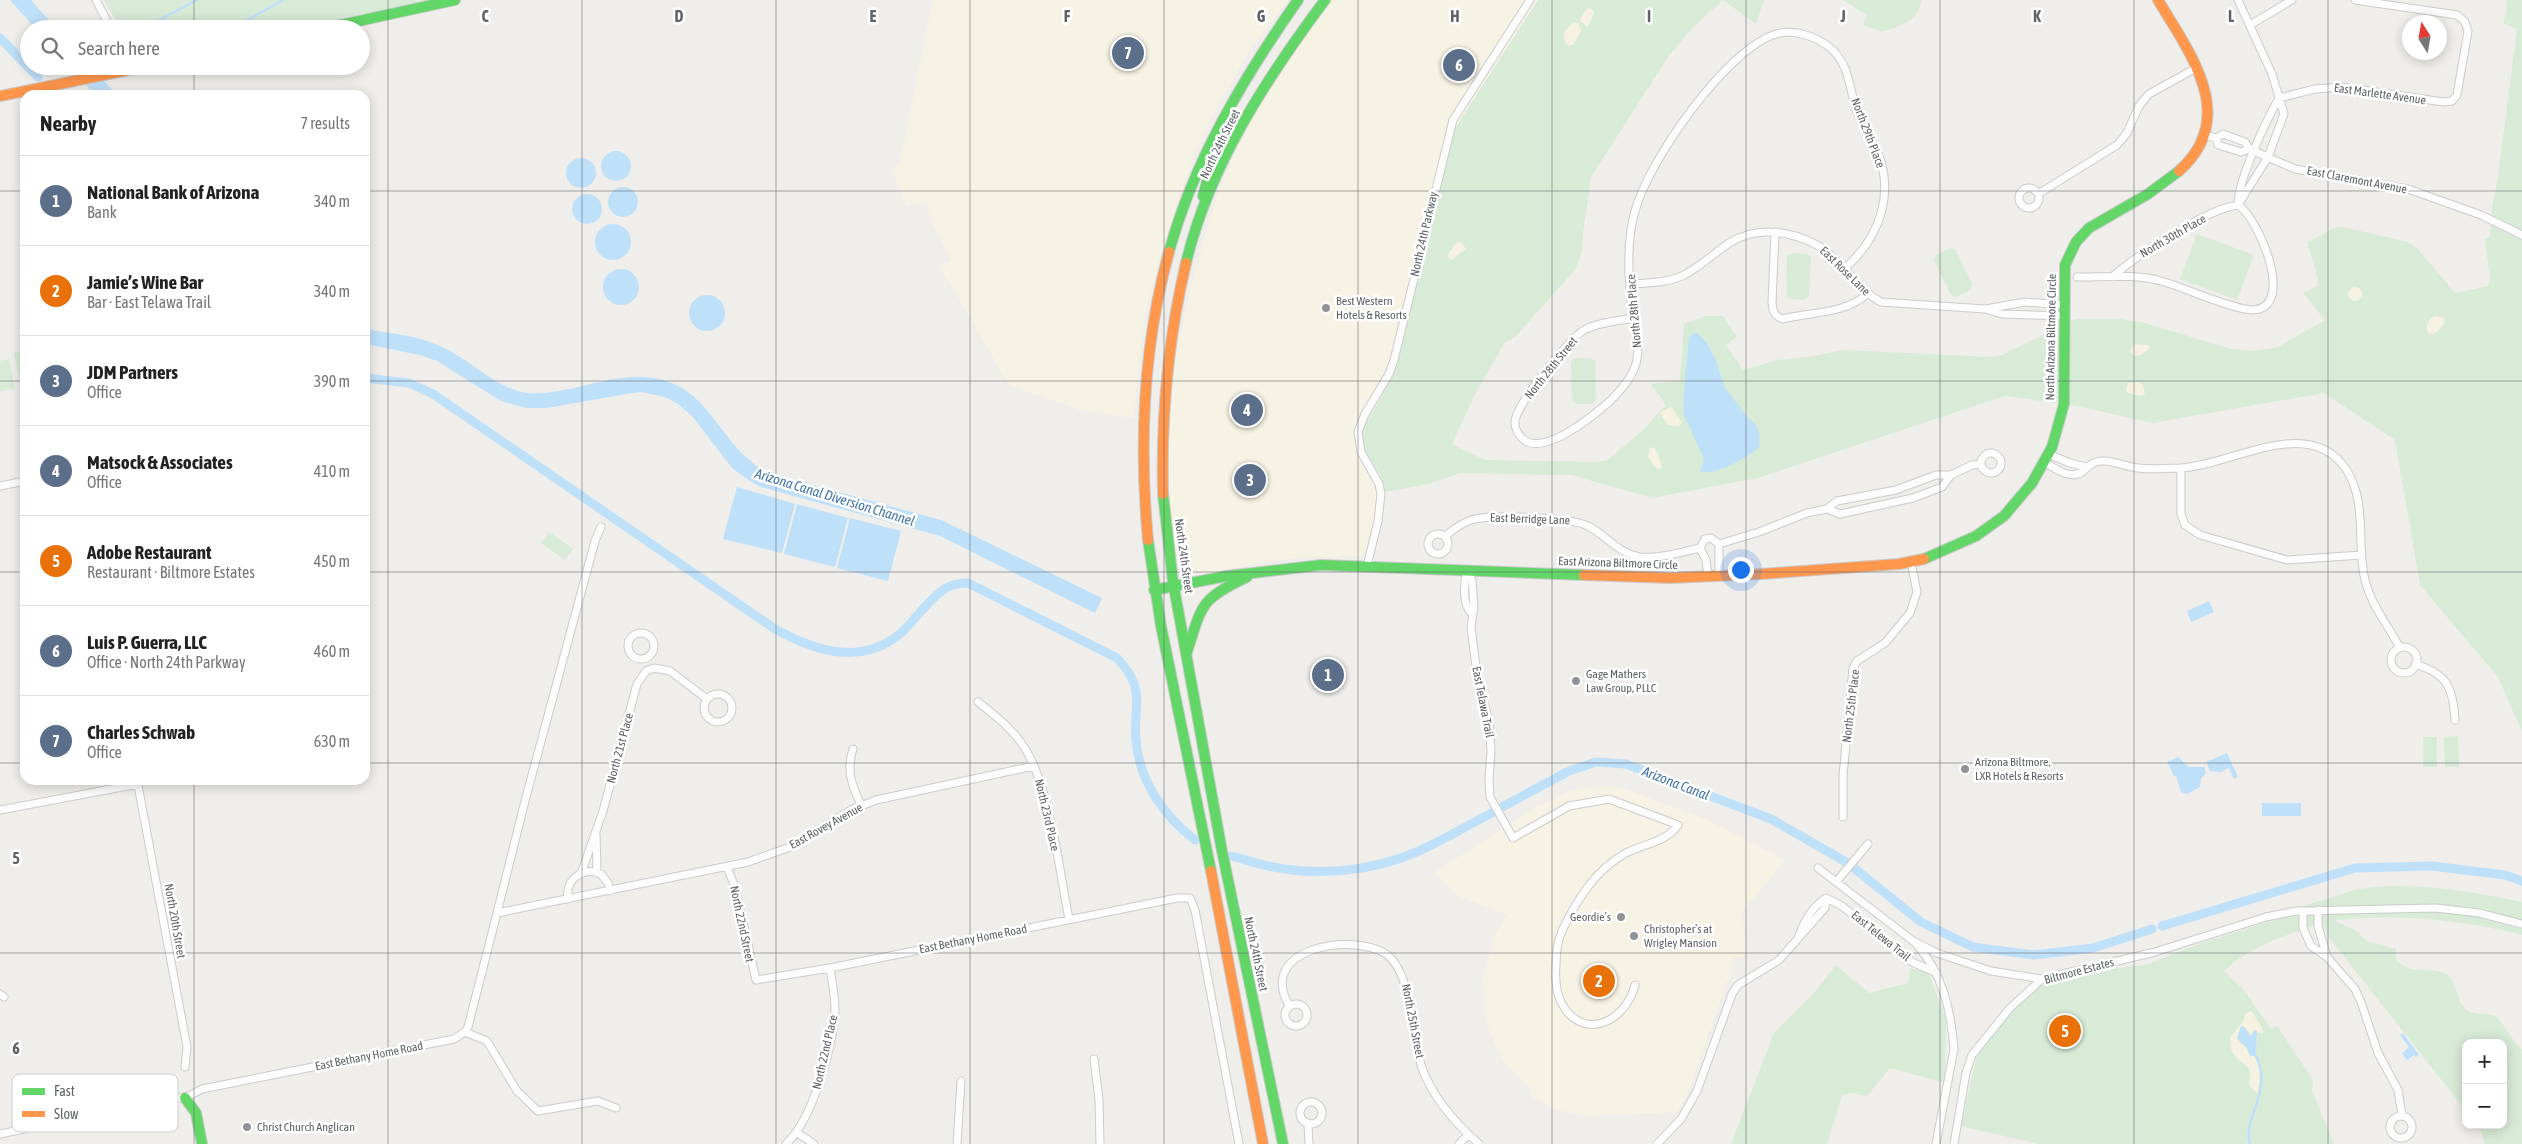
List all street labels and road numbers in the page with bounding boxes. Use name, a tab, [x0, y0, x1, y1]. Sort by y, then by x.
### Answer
street label: East Marlette Avenue	[2333, 81, 2427, 107]
street label: North 29th Place	[1848, 96, 1888, 170]
street label: North 24th Street	[1197, 106, 1243, 181]
street label: East Claremont Avenue	[2306, 163, 2408, 197]
street label: North 24th Parkway	[1407, 190, 1441, 278]
street label: North 30th Place	[2138, 211, 2208, 261]
street label: East Rose Lane	[1817, 244, 1873, 298]
street label: North Arizona Biltmore Circle	[2043, 273, 2059, 401]
street label: North 28th Place	[1624, 274, 1644, 348]
street label: North 28th Street	[1522, 334, 1581, 402]
street label: East Berridge Lane	[1490, 511, 1570, 527]
street label: North 24th Street	[1172, 518, 1196, 595]
street label: East Arizona Biltmore Circle	[1558, 554, 1678, 572]
street label: East Telawa Trail	[1469, 665, 1497, 740]
street label: North 25th Place	[1840, 669, 1862, 743]
street label: North 21st Place	[604, 711, 636, 785]
street label: North 23rd Place	[1032, 777, 1062, 853]
street label: East Rovey Avenue	[787, 800, 865, 852]
street label: North 20th Street	[162, 883, 189, 960]
street label: North 22nd Street	[727, 884, 757, 964]
street label: East Telewa Trail	[1849, 908, 1914, 965]
street label: North 24th Street	[1241, 916, 1271, 993]
street label: East Bethany Home Road	[918, 922, 1028, 956]
street label: Biltmore Estates	[2043, 955, 2115, 987]
street label: North 25th Street	[1399, 983, 1427, 1060]
street label: North 22nd Place	[810, 1013, 840, 1091]
street label: East Bethany Home Road	[314, 1039, 424, 1073]

